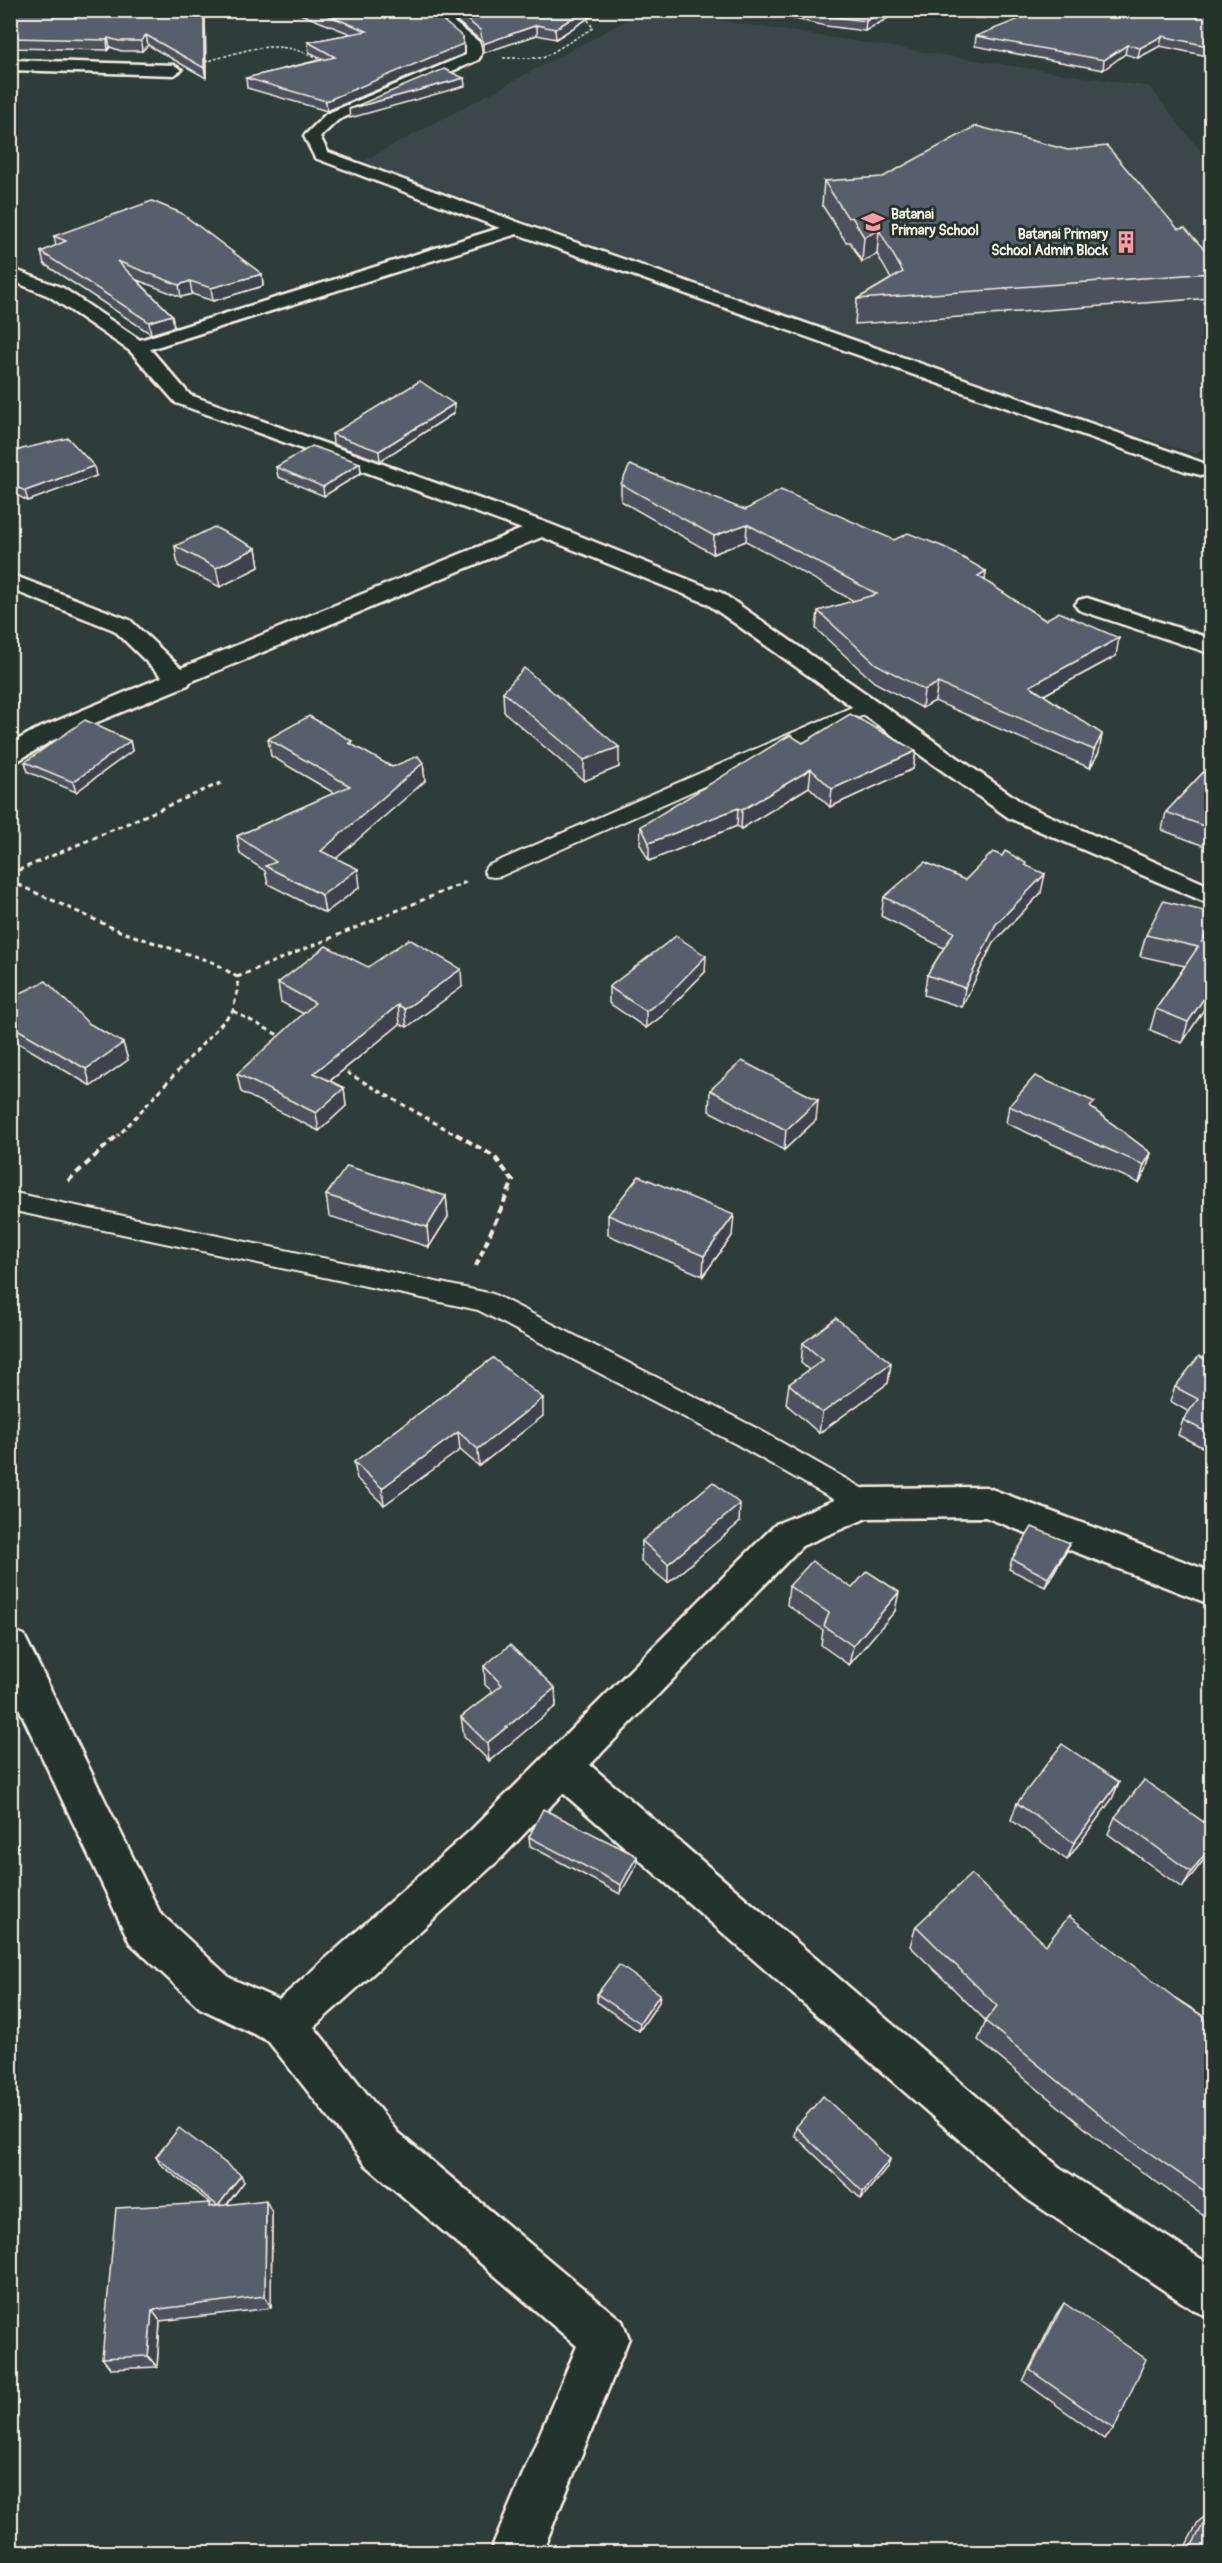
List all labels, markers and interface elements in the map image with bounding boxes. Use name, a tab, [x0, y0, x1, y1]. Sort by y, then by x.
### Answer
place label: Batanai Primary School	[891, 206, 979, 239]
school or university icon: Batanai Primary School	[860, 209, 886, 235]
place label: Batanai Primary School Admin Block	[991, 226, 1108, 259]
building icon: Batanai Primary School Admin Block	[1113, 229, 1139, 255]

